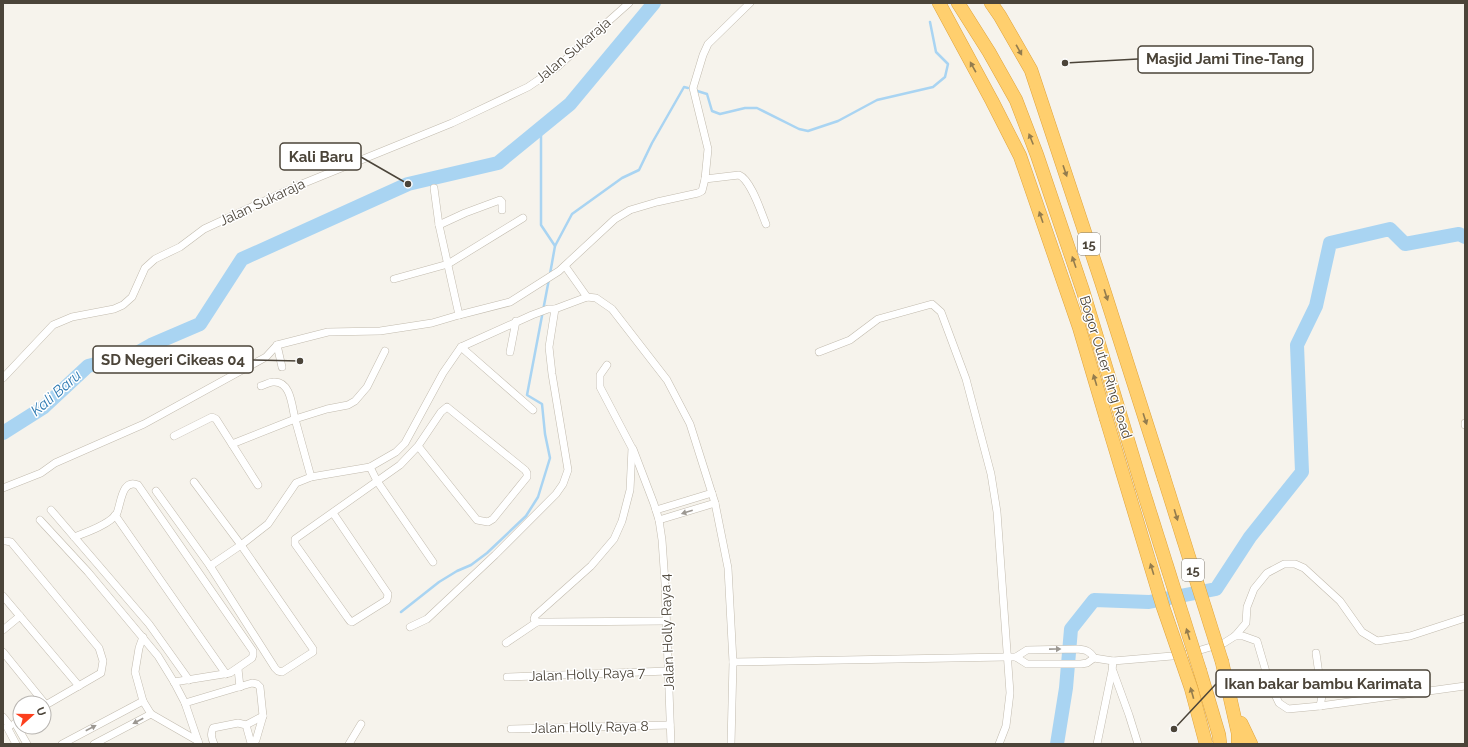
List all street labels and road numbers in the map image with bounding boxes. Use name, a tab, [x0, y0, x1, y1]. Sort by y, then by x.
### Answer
street label: Jalan Sukaraja	[532, 14, 614, 86]
street label: Jalan Sukaraja	[217, 175, 307, 229]
road number: 15	[1078, 233, 1100, 255]
street label: Bogor Outer Ring Road	[1077, 294, 1135, 440]
road number: 15	[1182, 559, 1204, 581]
street label: Jalan Holly Raya 4	[657, 573, 677, 691]
street label: Jalan Holly Raya 7	[528, 664, 646, 684]
street label: Jalan Holly Raya 8	[531, 718, 649, 736]

